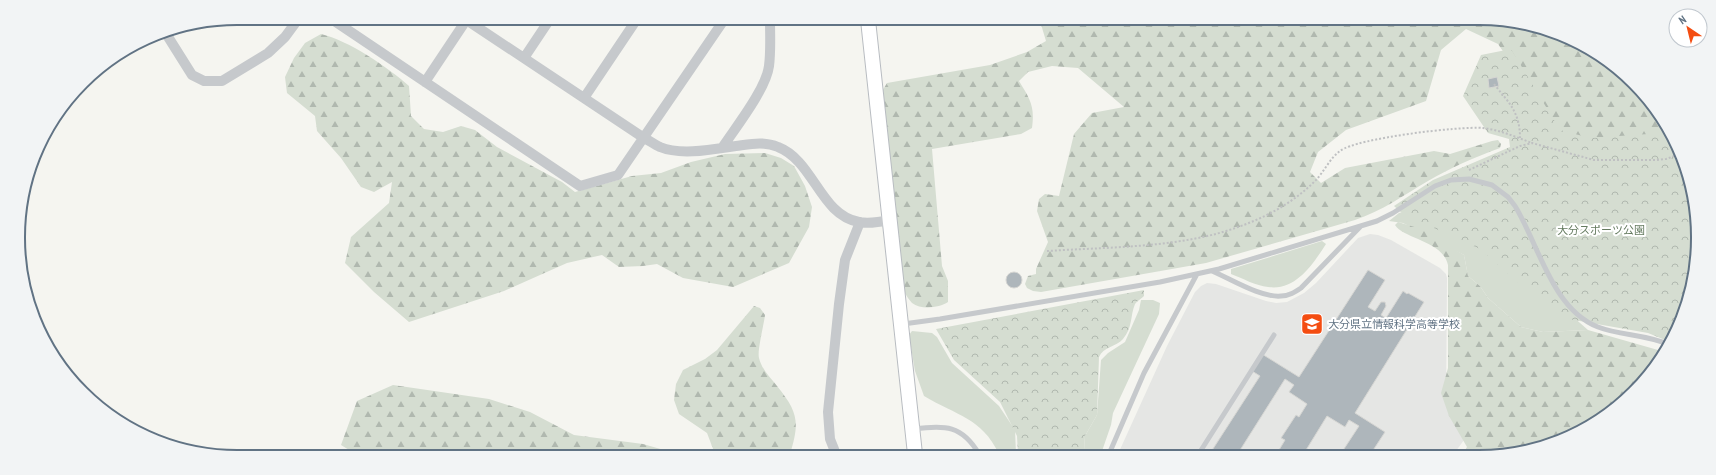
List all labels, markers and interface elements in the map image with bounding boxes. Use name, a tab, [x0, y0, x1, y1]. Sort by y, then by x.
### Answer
north arrow	[1668, 8, 1708, 48]
text: N	[1676, 12, 1689, 27]
park label: 大分スポーツ公園	[1557, 223, 1645, 237]
school or university icon: 大分県立情報科学高等学校	[1299, 311, 1325, 337]
place label: 大分県立情報科学高等学校	[1328, 317, 1460, 331]

